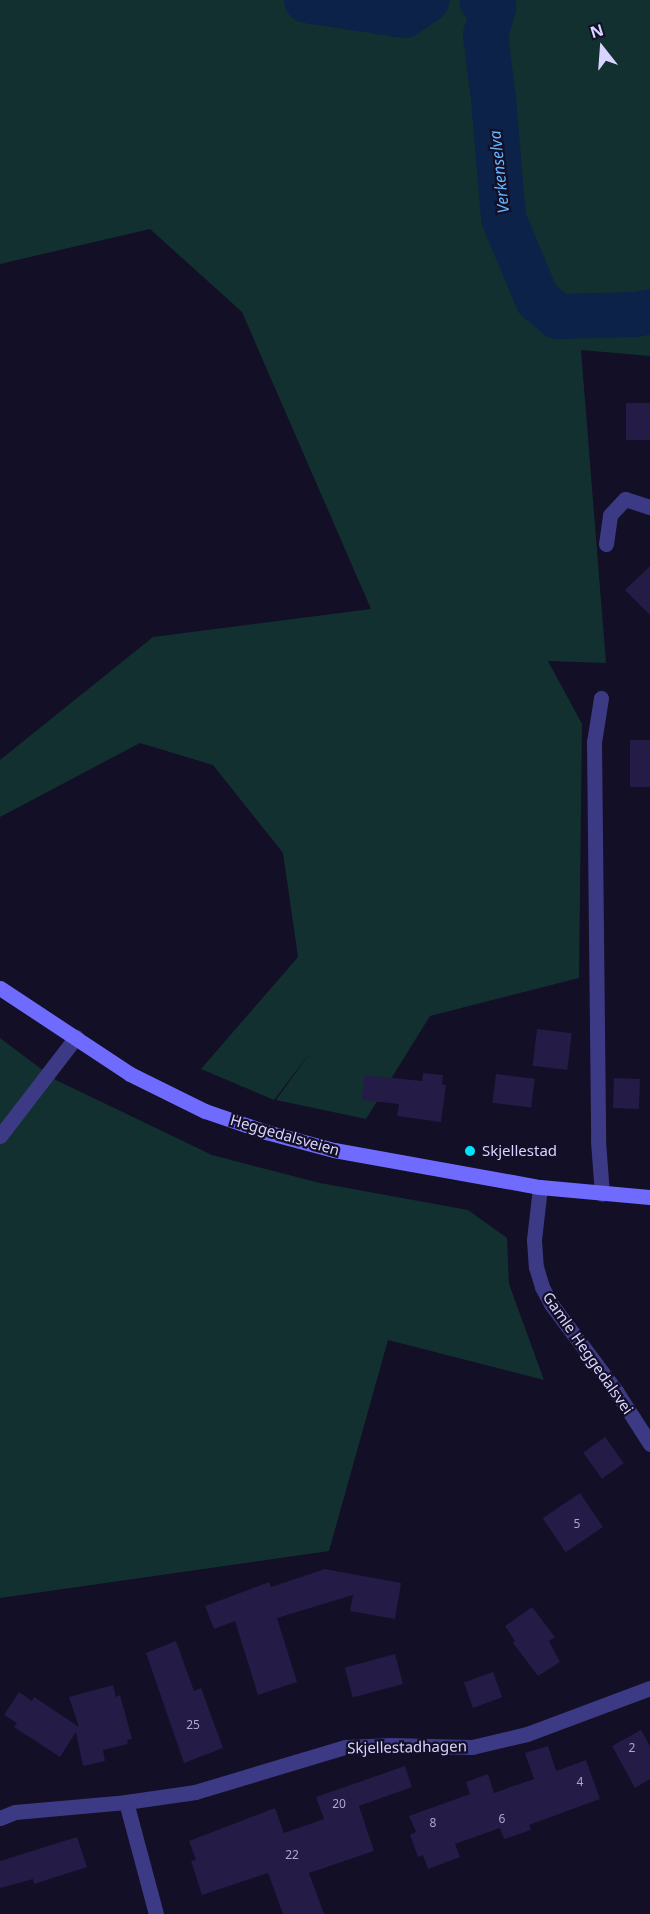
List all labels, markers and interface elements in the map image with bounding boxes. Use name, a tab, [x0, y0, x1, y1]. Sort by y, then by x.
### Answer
north arrow	[572, 18, 632, 78]
text: N	[587, 18, 606, 43]
water label: Verkenselva	[485, 130, 513, 214]
street label: Heggedalsveien	[228, 1111, 342, 1159]
place label: Skjellestad	[482, 1142, 557, 1160]
marker: Skjellestad	[463, 1144, 477, 1158]
street label: Gamle Heggedalsvei	[539, 1289, 637, 1417]
house number: 5	[574, 1517, 580, 1531]
house number: 25	[186, 1718, 200, 1732]
street label: Skjellestadhagen	[347, 1737, 467, 1757]
house number: 2	[629, 1741, 635, 1755]
house number: 4	[577, 1775, 583, 1789]
house number: 20	[332, 1797, 346, 1811]
house number: 6	[499, 1812, 505, 1826]
house number: 8	[430, 1816, 436, 1830]
house number: 22	[285, 1848, 299, 1862]

